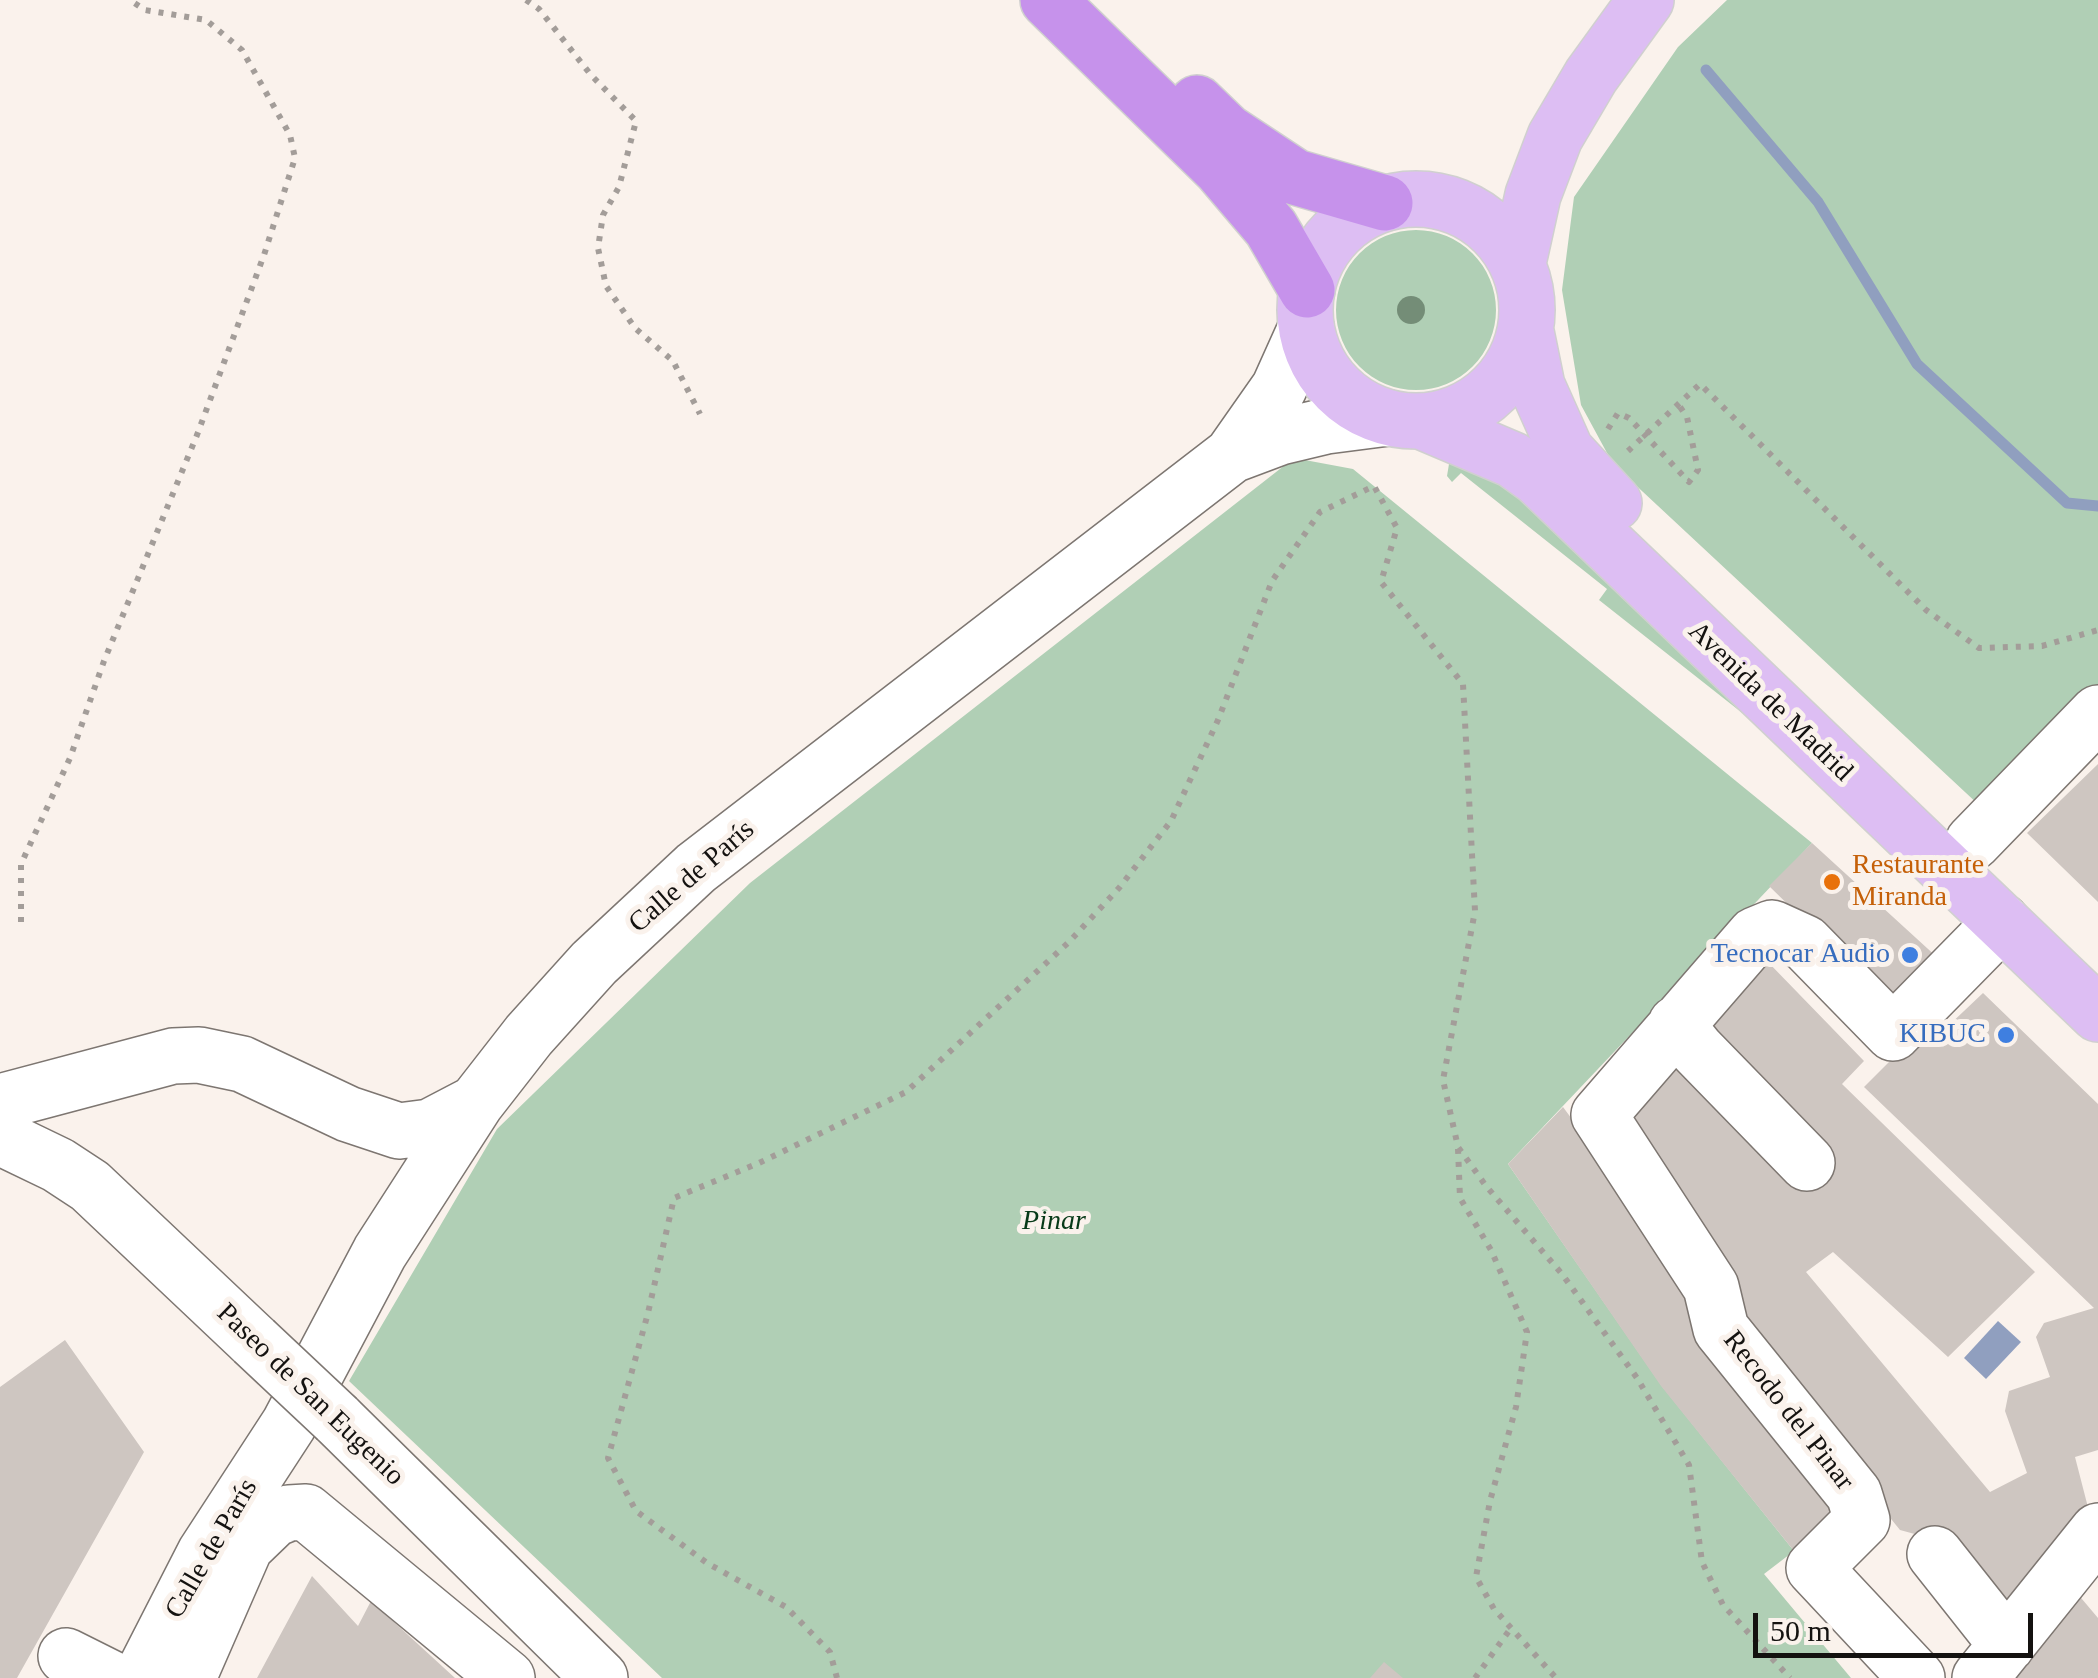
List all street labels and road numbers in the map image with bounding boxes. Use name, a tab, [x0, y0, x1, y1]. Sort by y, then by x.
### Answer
street label: Avenida de Madrid	[1681, 615, 1859, 789]
street label: Calle de París	[622, 813, 762, 941]
street label: Paseo de San Eugenio	[209, 1297, 411, 1493]
street label: Recodo del Pinar	[1715, 1325, 1861, 1497]
street label: Calle de París	[159, 1473, 265, 1625]

